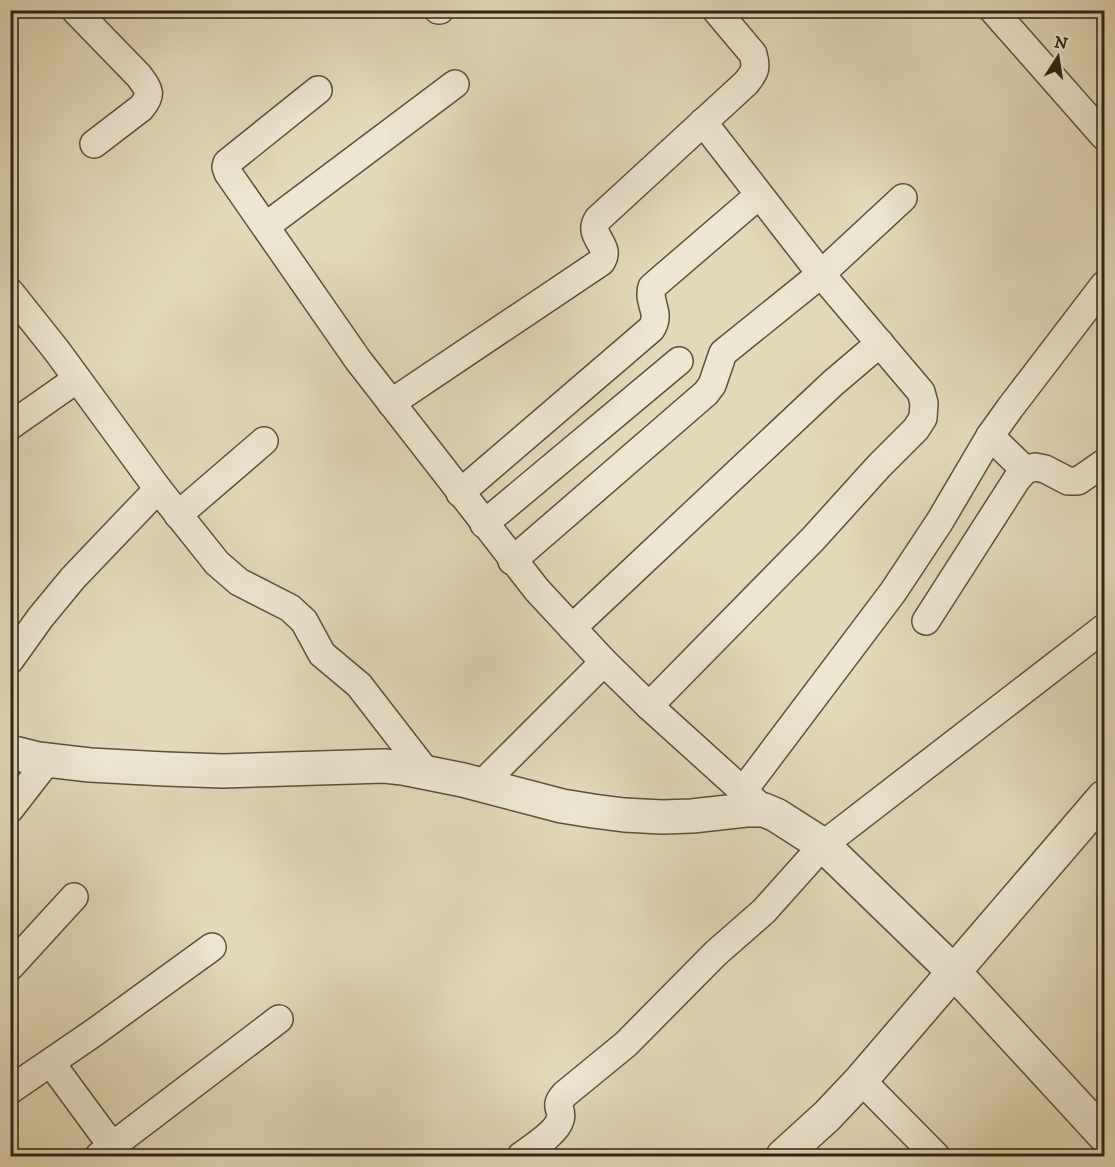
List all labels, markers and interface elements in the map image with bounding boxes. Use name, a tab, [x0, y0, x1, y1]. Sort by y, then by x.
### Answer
north arrow	[1028, 27, 1088, 87]
text: N	[1052, 32, 1069, 54]

